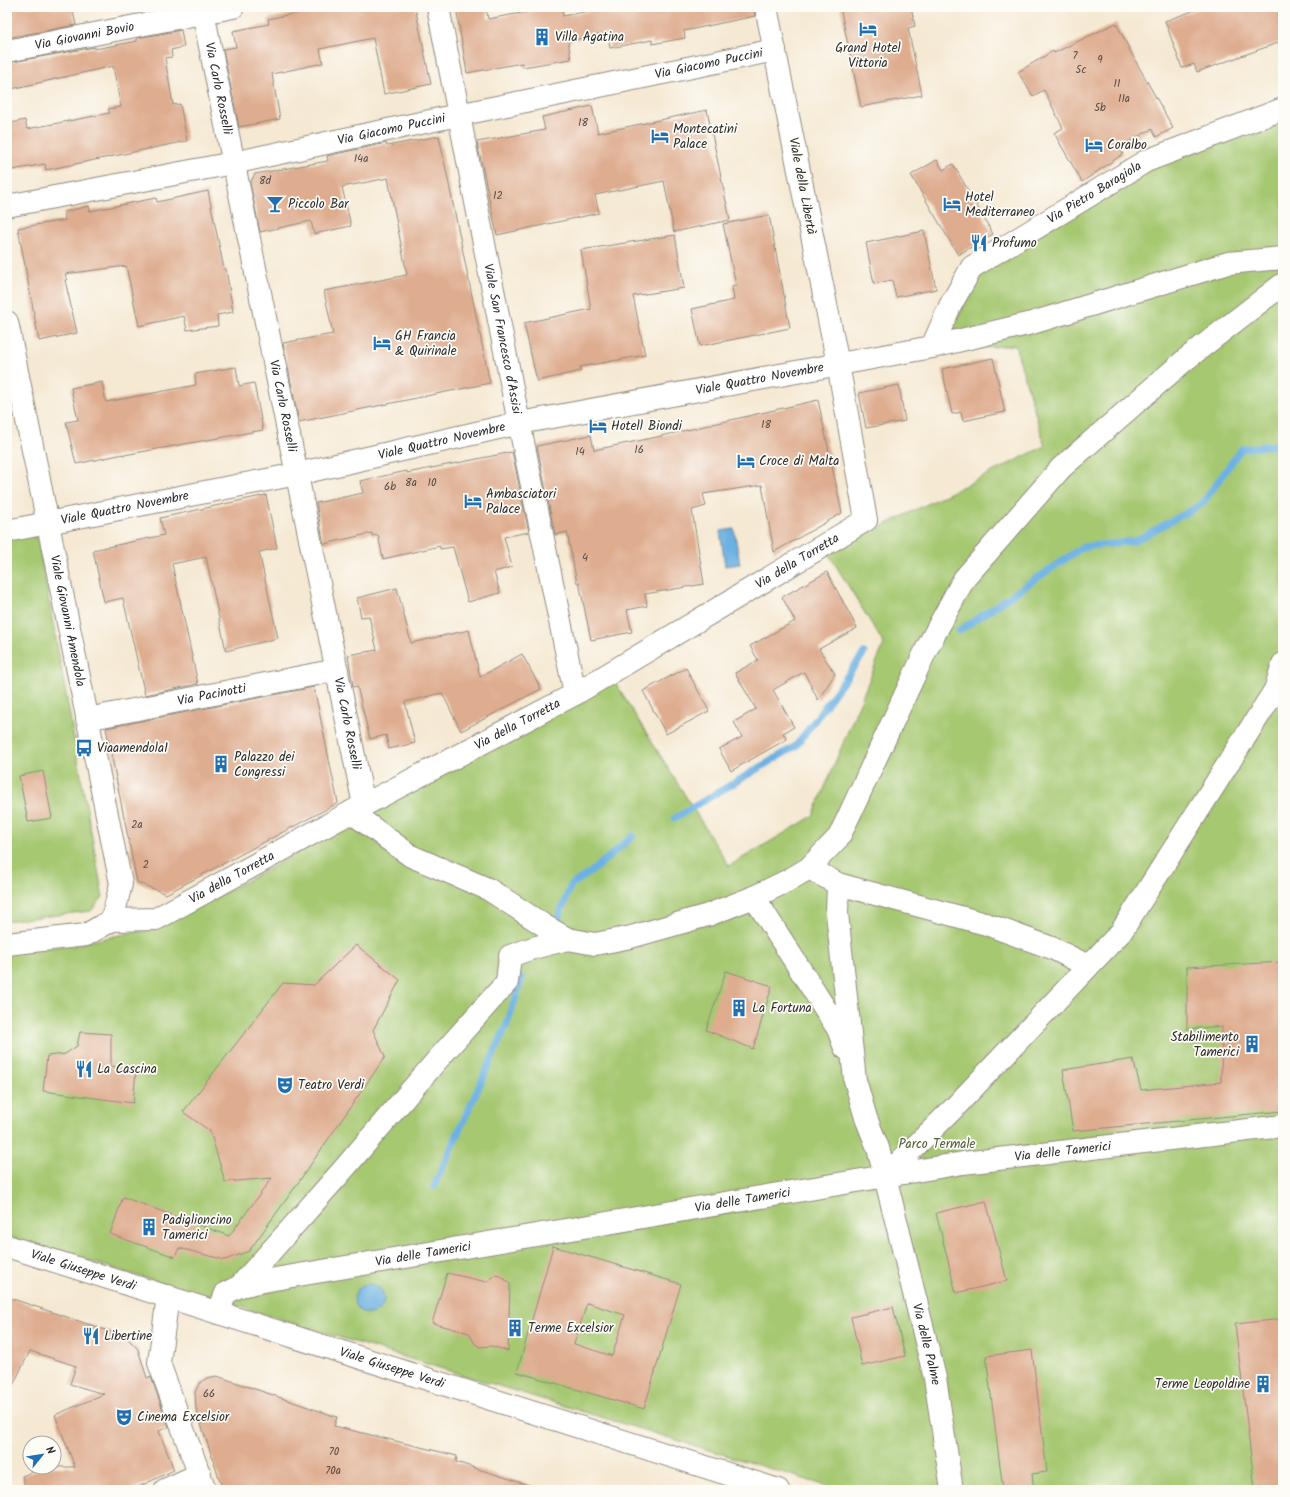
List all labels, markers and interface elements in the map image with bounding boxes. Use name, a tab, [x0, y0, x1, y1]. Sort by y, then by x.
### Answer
street label: Via Giovanni Bovio	[33, 16, 136, 56]
hotel icon: Grand Hotel Vittoria	[858, 19, 878, 39]
building icon: Villa Agatina	[532, 27, 552, 47]
place label: Villa Agatina	[555, 27, 624, 48]
place label: Grand Hotel Vittoria	[835, 38, 901, 74]
street label: Via Carlo Rosselli	[199, 40, 238, 137]
street label: Via Giacomo Puccini	[653, 42, 765, 85]
house number: 7	[1072, 47, 1078, 65]
house number: 9	[1097, 51, 1103, 69]
house number: 5c	[1076, 61, 1087, 79]
house number: 11	[1114, 75, 1120, 93]
house number: 11a	[1118, 90, 1130, 108]
house number: 5b	[1094, 99, 1106, 117]
street label: Via Giacomo Puccini	[336, 107, 448, 151]
house number: 18	[578, 114, 588, 132]
place label: Montecatini Palace	[673, 119, 738, 155]
hotel icon: Montecatini Palace	[650, 126, 670, 146]
hotel icon: Coralbo	[1084, 135, 1104, 155]
place label: Coralbo	[1107, 135, 1147, 156]
street label: Viale della Libertà	[782, 136, 822, 236]
house number: 14a	[354, 150, 368, 168]
street label: Via Pietro Baragiola	[1043, 156, 1145, 229]
house number: 8d	[259, 172, 272, 190]
house number: 12	[493, 187, 503, 205]
place label: Hotel Mediterraneo	[965, 187, 1035, 223]
bar icon: Piccolo Bar	[265, 194, 285, 214]
place label: Piccolo Bar	[288, 194, 349, 215]
hotel icon: Hotel Mediterraneo	[942, 194, 962, 214]
restaurant icon: Profumo	[969, 233, 989, 253]
place label: Profumo	[992, 233, 1037, 254]
street label: Viale San Francesco d'Assisi	[478, 262, 528, 417]
place label: GH Francia & Quirinale	[395, 326, 457, 362]
hotel icon: GH Francia & Quirinale	[372, 333, 392, 353]
street label: Viale Quattro Novembre	[694, 357, 826, 401]
street label: Via Carlo Rosselli	[263, 358, 303, 455]
street label: Viale Quattro Novembre	[376, 416, 508, 466]
hotel icon: Hotell Biondi	[588, 416, 608, 436]
place label: Hotell Biondi	[611, 416, 683, 437]
house number: 18	[761, 416, 771, 434]
house number: 16	[634, 441, 644, 459]
house number: 14	[575, 443, 585, 461]
hotel icon: Croce di Malta	[736, 451, 756, 471]
place label: Croce di Malta	[759, 451, 839, 472]
house number: 8a	[405, 474, 417, 492]
house number: 10	[428, 474, 437, 492]
house number: 6b	[384, 478, 396, 496]
place label: Ambasciatori Palace	[486, 484, 557, 520]
street label: Viale Quattro Novembre	[59, 485, 191, 531]
hotel icon: Ambasciatori Palace	[463, 491, 483, 511]
street label: Via della Torretta	[751, 528, 843, 595]
house number: 4	[582, 549, 588, 567]
street label: Viale Giovanni Amendola	[44, 553, 91, 689]
street label: Via Carlo Rosselli	[328, 675, 367, 772]
street label: Via Pacinotti	[176, 677, 249, 712]
street label: Via della Torretta	[470, 693, 564, 756]
bus stop icon: Viaamendola1	[74, 738, 94, 758]
place label: Viaamendola1	[97, 738, 168, 759]
place label: Palazzo dei Congressi	[234, 747, 295, 783]
building icon: Palazzo dei Congressi	[211, 754, 231, 774]
house number: 2a	[131, 816, 143, 834]
street label: Via della Torretta	[185, 845, 278, 909]
house number: 2	[143, 856, 149, 874]
building icon: La Fortuna	[729, 998, 749, 1018]
place label: La Fortuna	[752, 998, 812, 1019]
place label: Stabilimento Tamerici	[1171, 1027, 1240, 1063]
building icon: Stabilimento Tamerici	[1242, 1034, 1262, 1054]
restaurant icon: La Cascina	[74, 1059, 94, 1079]
place label: La Cascina	[97, 1059, 157, 1080]
theatre icon: Teatro Verdi	[275, 1075, 295, 1095]
place label: Teatro Verdi	[298, 1075, 365, 1096]
park label: Parco Termale	[899, 1134, 976, 1155]
street label: Via delle Tamerici	[1013, 1135, 1113, 1167]
street label: Via delle Tamerici	[693, 1182, 793, 1219]
place label: Padiglioncino Tamerici	[162, 1210, 232, 1246]
building icon: Padiglioncino Tamerici	[139, 1217, 159, 1237]
street label: Via delle Tamerici	[374, 1235, 473, 1272]
street label: Viale Giuseppe Verdi	[28, 1244, 139, 1297]
street label: Via delle Palme	[906, 1301, 946, 1387]
building icon: Terme Excelsior	[505, 1318, 525, 1338]
place label: Terme Excelsior	[528, 1318, 614, 1339]
restaurant icon: Libertine	[81, 1326, 101, 1346]
place label: Libertine	[104, 1326, 152, 1347]
street label: Viale Giuseppe Verdi	[337, 1341, 448, 1395]
place label: Terme Leopoldine	[1155, 1374, 1250, 1395]
building icon: Terme Leopoldine	[1253, 1374, 1273, 1394]
house number: 66	[203, 1385, 215, 1403]
theatre icon: Cinema Excelsior	[114, 1407, 134, 1427]
place label: Cinema Excelsior	[137, 1407, 230, 1428]
north arrow	[22, 1435, 62, 1475]
text: N	[40, 1443, 59, 1458]
house number: 70	[329, 1443, 340, 1461]
house number: 70a	[325, 1462, 341, 1480]

